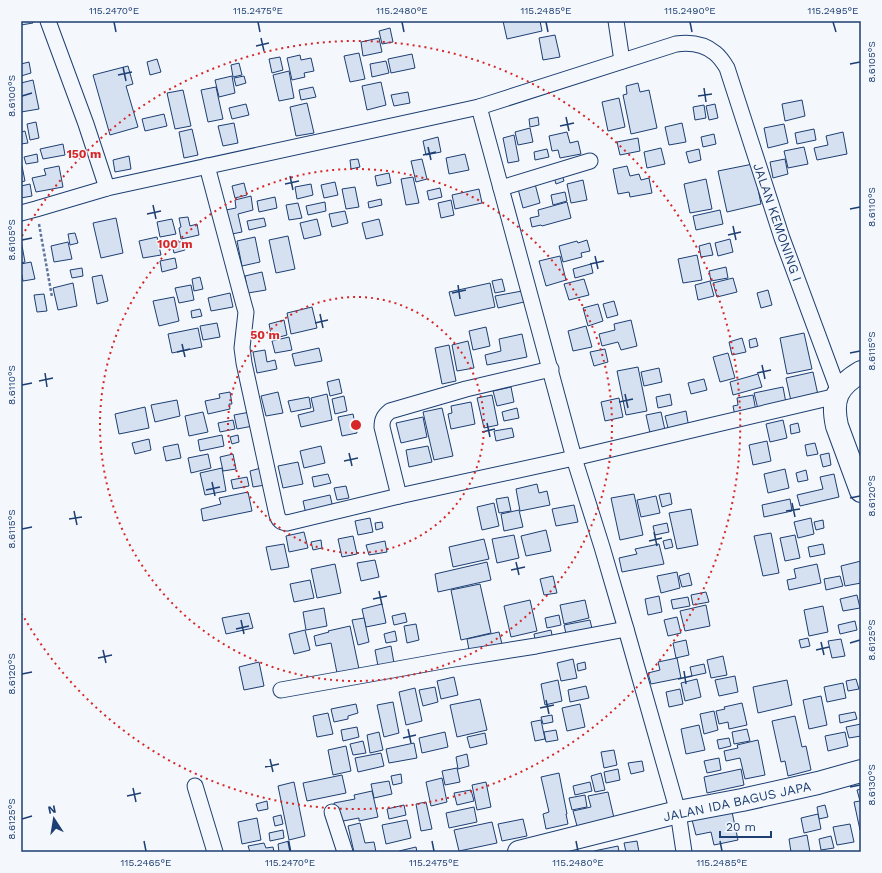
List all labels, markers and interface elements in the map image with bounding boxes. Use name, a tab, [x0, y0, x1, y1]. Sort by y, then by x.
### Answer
text: 115.2470°E	[89, 5, 139, 16]
text: 115.2475°E	[233, 5, 283, 16]
text: 115.2480°E	[376, 5, 428, 16]
text: 115.2485°E	[521, 5, 571, 16]
text: 115.2490°E	[664, 5, 716, 16]
text: 115.2495°E	[808, 5, 858, 16]
text: 8.6105°S	[866, 41, 877, 83]
text: 8.6100°S	[6, 75, 17, 117]
text: 150 m	[67, 147, 101, 161]
street label: JALAN KEMONING I	[750, 161, 805, 283]
text: 8.6110°S	[866, 187, 877, 227]
text: 8.6105°S	[6, 219, 17, 261]
text: 100 m	[157, 237, 193, 251]
text: 50 m	[250, 328, 280, 342]
text: 8.6115°S	[866, 331, 877, 371]
text: 8.6110°S	[6, 365, 17, 405]
centre of rings	[349, 418, 363, 432]
text: 8.6120°S	[866, 475, 877, 517]
text: 8.6115°S	[6, 509, 17, 549]
text: 8.6125°S	[866, 619, 877, 661]
text: 8.6120°S	[6, 653, 17, 695]
text: 8.6130°S	[866, 764, 877, 806]
street label: JALAN IDA BAGUS JAPA	[662, 778, 813, 824]
text: 8.6125°S	[6, 798, 17, 840]
north arrow	[34, 799, 74, 839]
text: N	[47, 803, 57, 817]
scale bar	[720, 813, 771, 839]
text: 20 m	[726, 820, 756, 834]
text: 115.2465°E	[121, 857, 171, 868]
text: 115.2470°E	[265, 857, 315, 868]
text: 115.2475°E	[409, 857, 459, 868]
text: 115.2480°E	[552, 857, 604, 868]
text: 115.2485°E	[697, 857, 747, 868]

